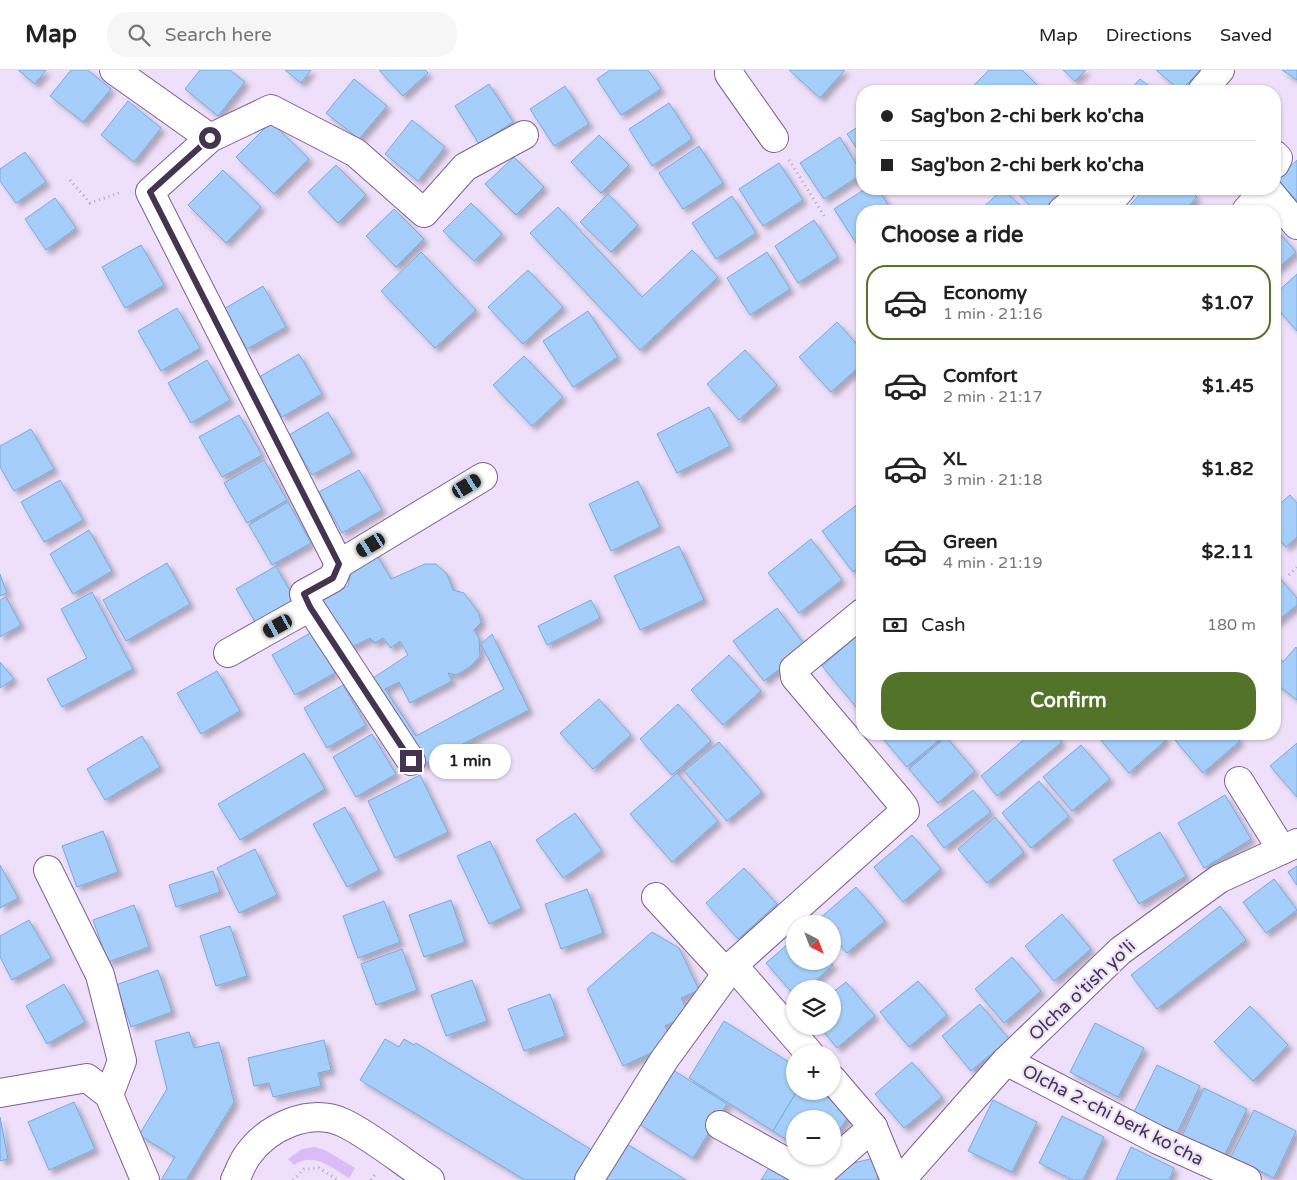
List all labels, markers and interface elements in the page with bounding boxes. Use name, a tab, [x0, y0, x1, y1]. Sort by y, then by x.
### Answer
search box	[107, 12, 457, 57]
text: Map	[25, 20, 77, 49]
icon: search	[125, 21, 153, 49]
text: Search here	[165, 24, 272, 46]
text: Map	[1039, 24, 1078, 46]
text: Directions	[1106, 24, 1192, 46]
text: Saved	[1220, 24, 1272, 46]
text: Sag'bon 2-chi berk ko'cha	[911, 105, 1144, 127]
route start	[199, 127, 221, 149]
text: Sag'bon 2-chi berk ko'cha	[911, 154, 1144, 176]
text: Choose a ride	[881, 222, 1024, 248]
icon: car	[883, 280, 928, 325]
text: Economy	[943, 282, 1027, 304]
text: $1.07	[1202, 292, 1254, 314]
text: 1 min · 21:16	[943, 304, 1042, 324]
icon: car	[883, 363, 928, 408]
text: Comfort	[943, 365, 1017, 387]
text: $1.45	[1202, 375, 1254, 397]
text: 2 min · 21:17	[943, 387, 1042, 407]
icon: car	[883, 446, 928, 491]
text: XL	[943, 448, 967, 470]
text: $1.82	[1202, 458, 1254, 480]
text: 3 min · 21:18	[943, 470, 1042, 490]
car	[450, 472, 483, 500]
icon: car	[883, 529, 928, 574]
car	[354, 531, 387, 559]
text: Green	[943, 531, 997, 553]
text: $2.11	[1202, 541, 1254, 563]
text: 4 min · 21:19	[943, 553, 1042, 573]
icon: cash	[881, 611, 909, 639]
car	[261, 612, 294, 640]
text: Cash	[921, 614, 966, 636]
text: 180 m	[1207, 615, 1256, 635]
button: Confirm	[881, 672, 1256, 730]
callout: 1 min	[428, 744, 511, 778]
route end	[400, 750, 422, 772]
text: 1 min	[449, 751, 491, 771]
north arrow	[786, 915, 841, 970]
map controls	[786, 915, 841, 1165]
street label: Olcha o'tish yo'li	[1024, 935, 1140, 1045]
button: layers	[786, 980, 841, 1035]
button: +	[786, 1045, 841, 1100]
street label: Olcha 2-chi berk ko'cha	[1019, 1060, 1207, 1170]
button: −	[786, 1110, 841, 1165]

